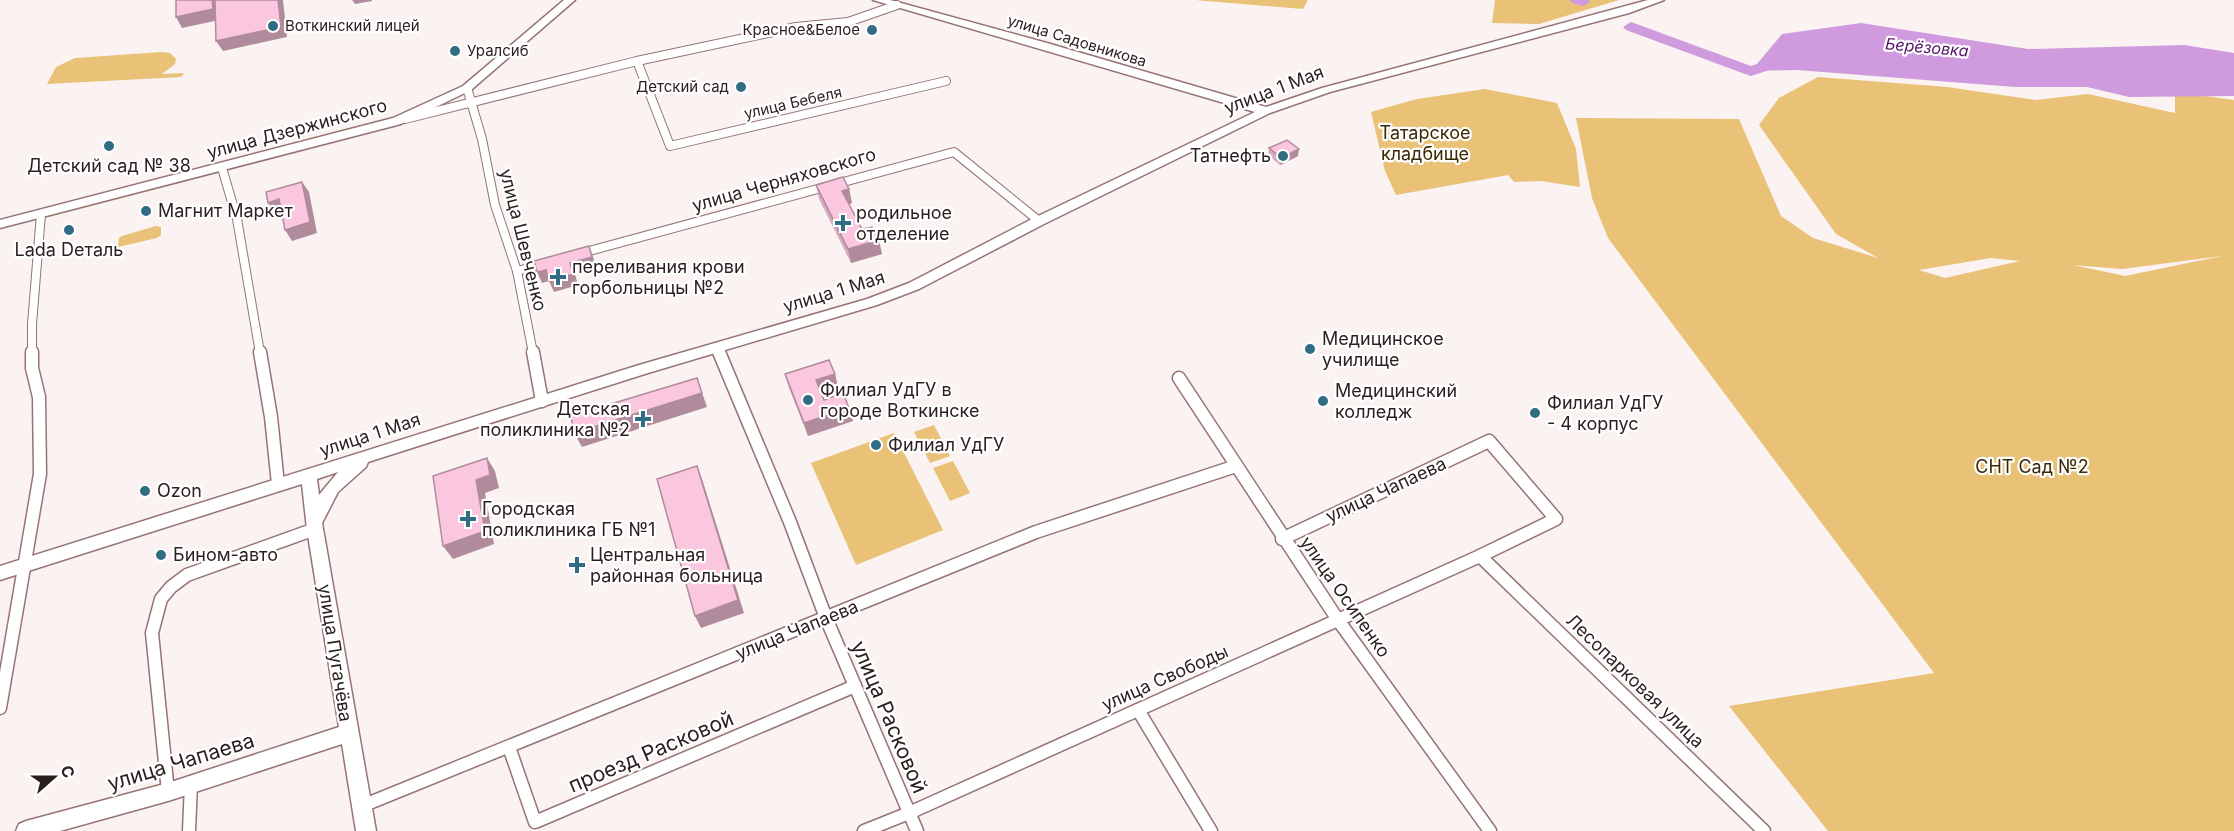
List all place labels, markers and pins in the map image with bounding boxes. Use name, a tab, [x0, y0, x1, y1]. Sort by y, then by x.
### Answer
place label: Воткинский лицей	[285, 16, 420, 35]
marker: Воткинский лицей	[266, 19, 280, 33]
place label: Красное&Белое	[743, 20, 860, 39]
marker: Красное&Белое	[865, 23, 879, 37]
place label: Уралсиб	[467, 41, 529, 60]
marker: Уралсиб	[448, 44, 462, 58]
place label: Детский сад	[636, 77, 729, 96]
marker: Детский сад	[734, 80, 748, 94]
marker: Детский сад № 38	[102, 139, 116, 153]
place label: Татнефть	[1190, 145, 1271, 166]
marker: Татнефть	[1276, 149, 1290, 163]
place label: Детский сад № 38	[27, 155, 191, 176]
place label: Магнит Маркет	[158, 200, 293, 221]
place label: родильное отделение	[856, 202, 952, 244]
marker: Магнит Маркет	[139, 204, 153, 218]
marker: родильное отделение	[834, 214, 852, 232]
marker: Lada Dеталь	[62, 223, 76, 237]
place label: Lada Dеталь	[15, 239, 123, 260]
place label: переливания крови горбольницы №2	[572, 256, 745, 298]
marker: переливания крови горбольницы №2	[549, 268, 567, 286]
place label: Медицинское училище	[1322, 328, 1444, 370]
marker: Медицинское училище	[1303, 342, 1317, 356]
place label: Филиал УдГУ в городе Воткинске	[820, 379, 979, 421]
place label: Медицинский колледж	[1335, 380, 1457, 422]
place label: Филиал УдГУ - 4 корпус	[1547, 392, 1663, 434]
marker: Филиал УдГУ в городе Воткинске	[801, 393, 815, 407]
marker: Медицинский колледж	[1316, 394, 1330, 408]
place label: Детская поликлиника №2	[480, 398, 630, 440]
marker: Филиал УдГУ - 4 корпус	[1528, 406, 1542, 420]
marker: Детская поликлиника №2	[634, 410, 652, 428]
place label: Филиал УдГУ	[888, 434, 1004, 455]
marker: Филиал УдГУ	[869, 438, 883, 452]
place label: Ozon	[157, 480, 202, 501]
marker: Ozon	[138, 484, 152, 498]
place label: Городская поликлиника ГБ №1	[482, 498, 655, 540]
marker: Городская поликлиника ГБ №1	[459, 510, 477, 528]
place label: Бином-авто	[173, 544, 278, 565]
place label: Центральная районная больница	[590, 544, 763, 586]
marker: Бином-авто	[154, 548, 168, 562]
marker: Центральная районная больница	[568, 556, 586, 574]

